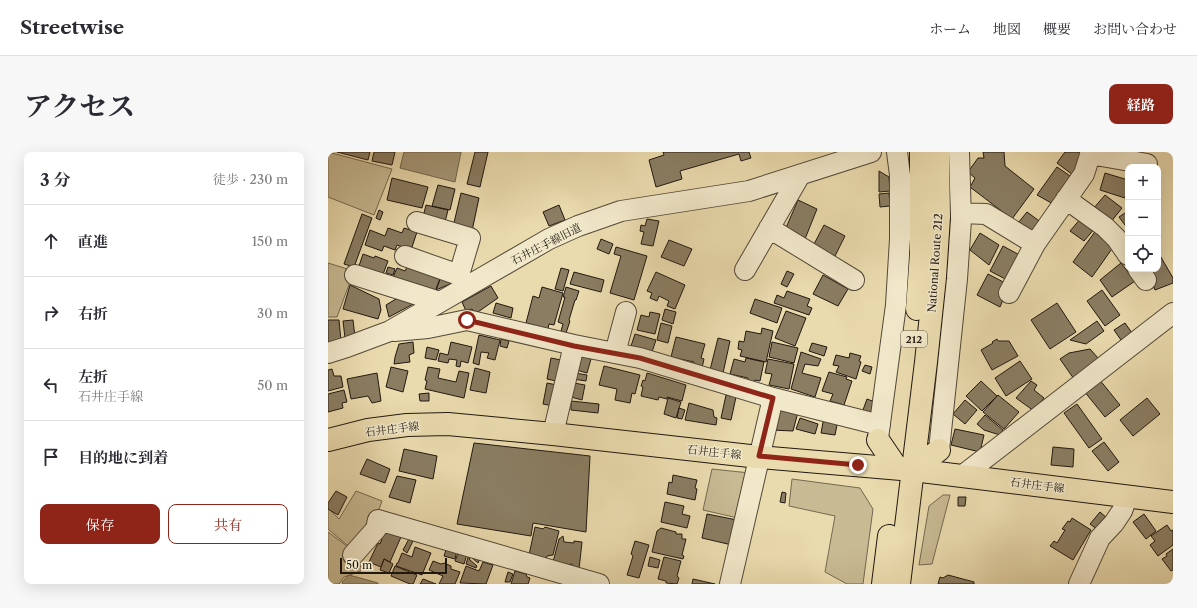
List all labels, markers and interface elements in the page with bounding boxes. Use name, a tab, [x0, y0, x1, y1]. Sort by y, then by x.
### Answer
text: Streetwise	[20, 16, 124, 39]
text: ホーム	[929, 20, 971, 38]
text: 地図	[993, 20, 1021, 38]
text: 概要	[1043, 20, 1071, 38]
text: お問い合わせ	[1093, 20, 1177, 38]
button: 経路	[1109, 84, 1173, 124]
text: アクセス	[24, 89, 135, 123]
map controls	[1125, 164, 1161, 272]
button: +	[1125, 164, 1161, 200]
text: 3 分	[40, 170, 71, 190]
text: 徒歩 · 230 m	[213, 171, 288, 187]
button: −	[1125, 200, 1161, 236]
street label: National Route 212	[925, 213, 945, 313]
street label: 石井庄手線旧道	[509, 220, 583, 268]
icon: ahead	[40, 230, 62, 252]
text: 直進	[78, 232, 108, 251]
text: 150 m	[252, 233, 288, 249]
button: locate	[1125, 236, 1161, 272]
icon: right	[40, 302, 62, 324]
text: 右折	[78, 304, 108, 323]
text: 30 m	[257, 305, 288, 321]
route start	[458, 311, 476, 329]
road number: 212	[901, 331, 927, 347]
text: 左折	[78, 367, 108, 386]
icon: left	[40, 374, 62, 396]
text: 50 m	[257, 377, 288, 393]
text: 石井庄手線	[78, 388, 143, 404]
street label: 石井庄手線	[364, 419, 420, 439]
street label: 石井庄手線	[686, 442, 742, 462]
icon: arrive	[40, 446, 62, 468]
text: 目的地に到着	[78, 448, 168, 467]
route end	[849, 456, 867, 474]
street label: 石井庄手線	[1009, 475, 1065, 495]
button: 保存	[40, 504, 160, 544]
button: 共有	[168, 504, 288, 544]
scale bar	[340, 556, 447, 575]
text: 50 m	[346, 558, 372, 572]

